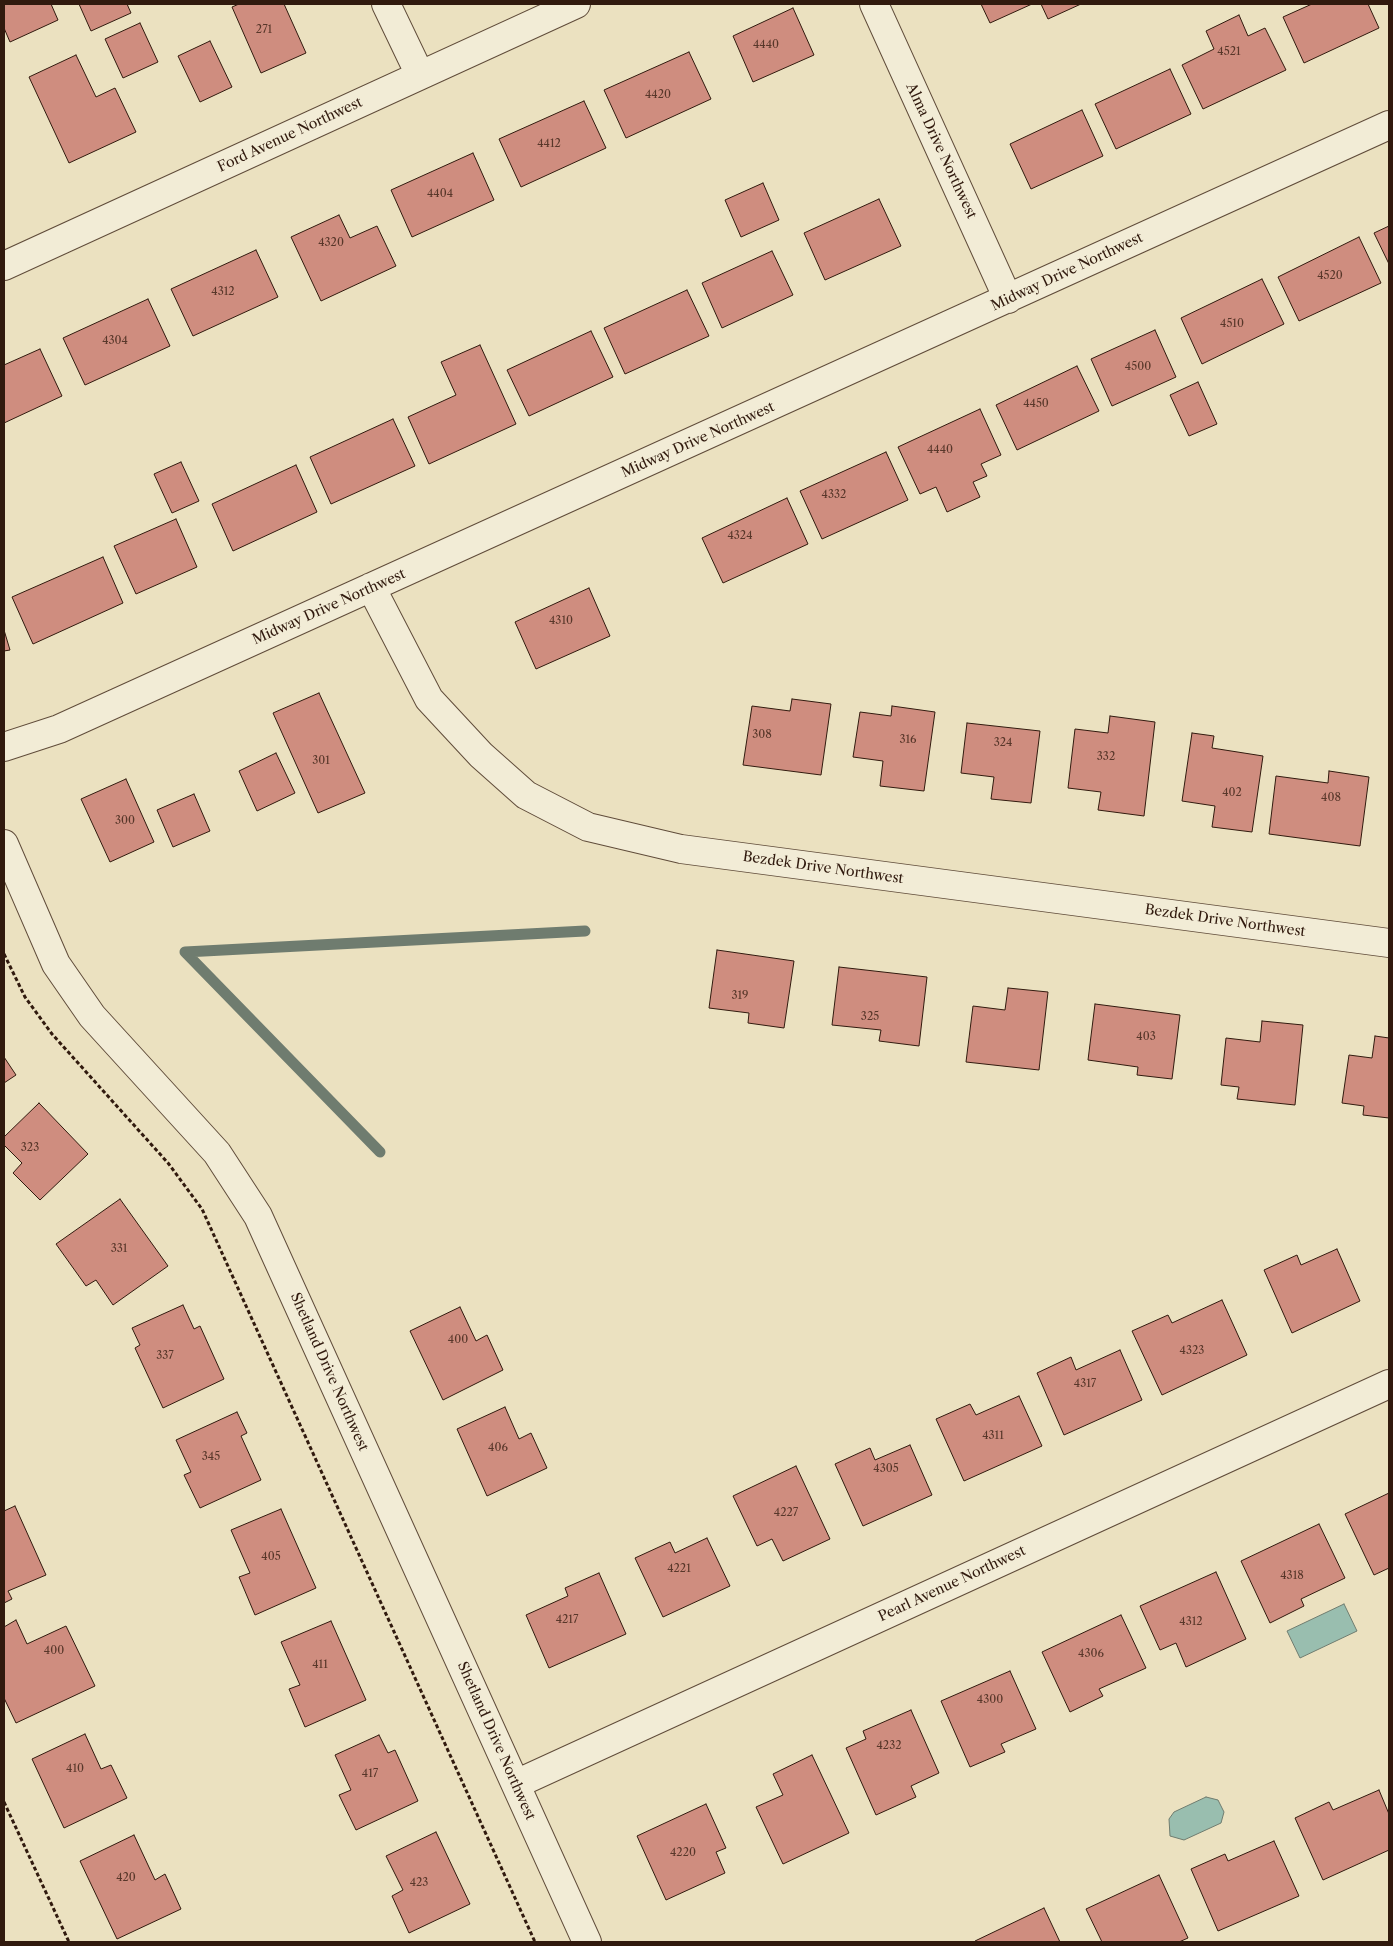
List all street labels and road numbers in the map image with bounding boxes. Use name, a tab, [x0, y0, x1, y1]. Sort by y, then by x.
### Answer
street label: Alma Drive Northwest	[902, 80, 980, 222]
street label: Ford Avenue Northwest	[215, 94, 365, 176]
street label: Midway Drive Northwest	[988, 229, 1146, 315]
street label: Midway Drive Northwest	[619, 399, 777, 481]
street label: Midway Drive Northwest	[250, 566, 408, 648]
street label: Bezdek Drive Northwest	[742, 848, 904, 888]
street label: Bezdek Drive Northwest	[1144, 901, 1306, 941]
street label: Shetland Drive Northwest	[286, 1290, 372, 1454]
street label: Pearl Avenue Northwest	[876, 1542, 1028, 1626]
street label: Shetland Drive Northwest	[453, 1659, 539, 1823]

